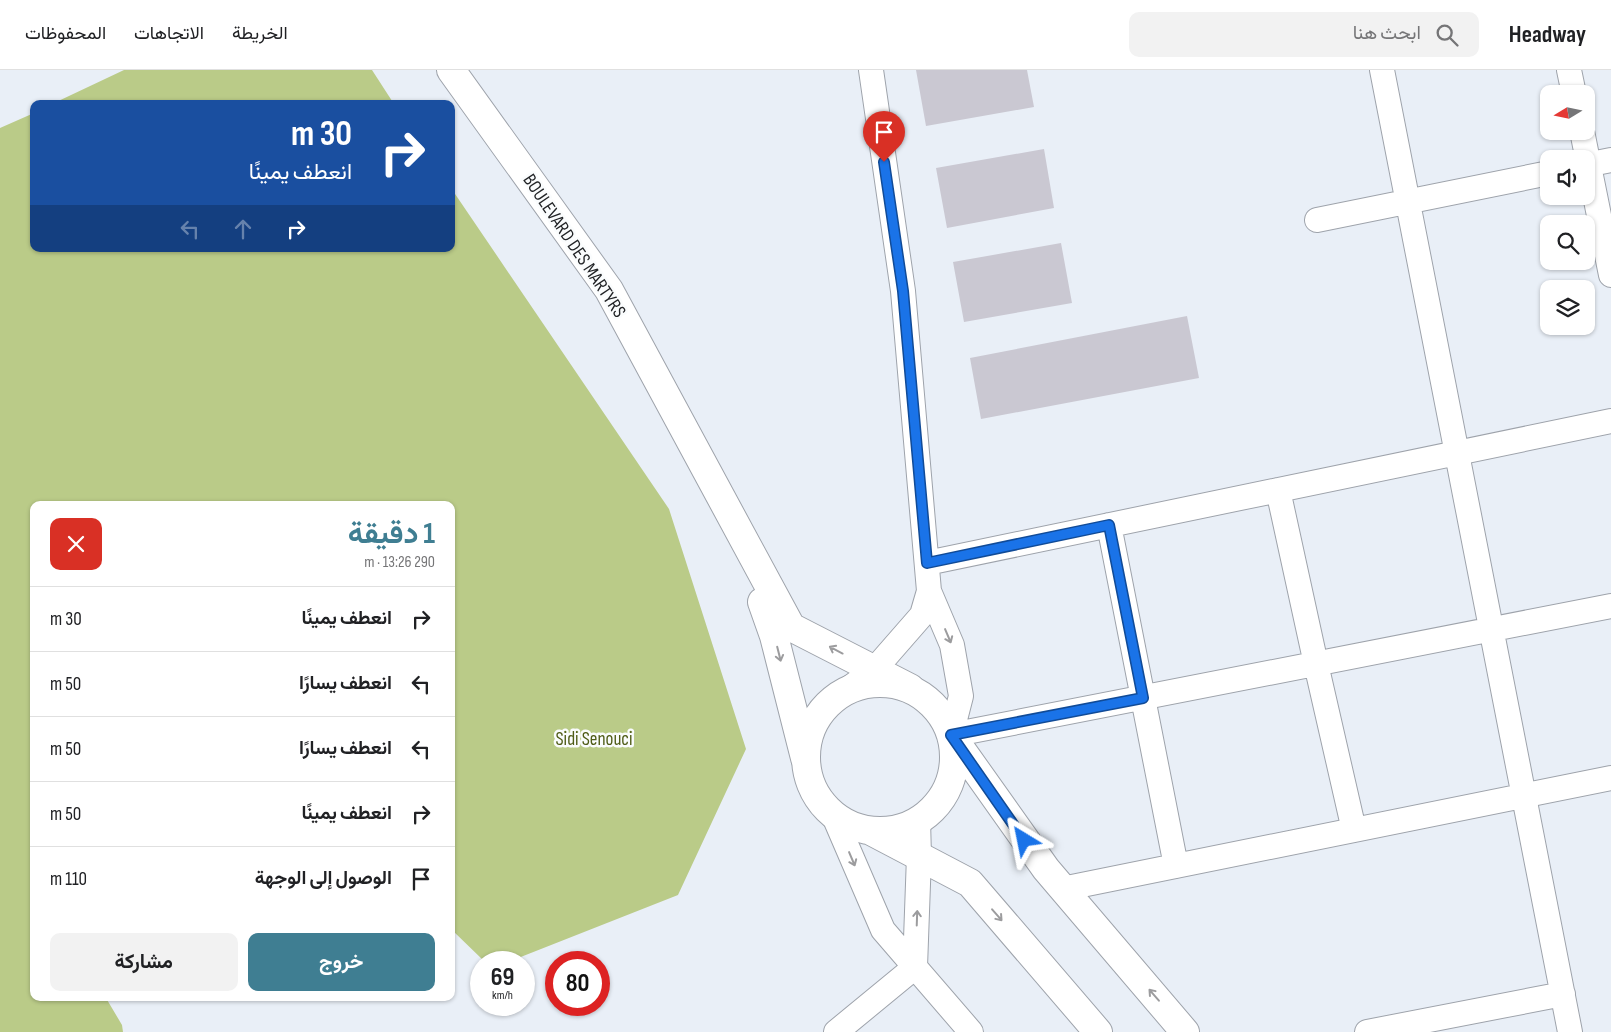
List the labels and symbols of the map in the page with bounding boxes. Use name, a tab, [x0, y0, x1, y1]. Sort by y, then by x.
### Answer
north arrow	[1540, 85, 1595, 140]
pin	[863, 111, 905, 162]
street label: BOULEVARD DES MARTYRS	[517, 170, 631, 322]
one-way arrow	[944, 628, 954, 643]
one-way arrow	[828, 645, 843, 655]
one-way arrow	[775, 646, 784, 662]
park label: Sidi Senouci	[555, 728, 633, 751]
position arrow	[997, 813, 1049, 865]
one-way arrow	[848, 851, 857, 866]
one-way arrow	[992, 908, 1003, 921]
one-way arrow	[912, 910, 921, 926]
speed limit sign: 80	[545, 951, 610, 1016]
one-way arrow	[1148, 989, 1159, 1002]

